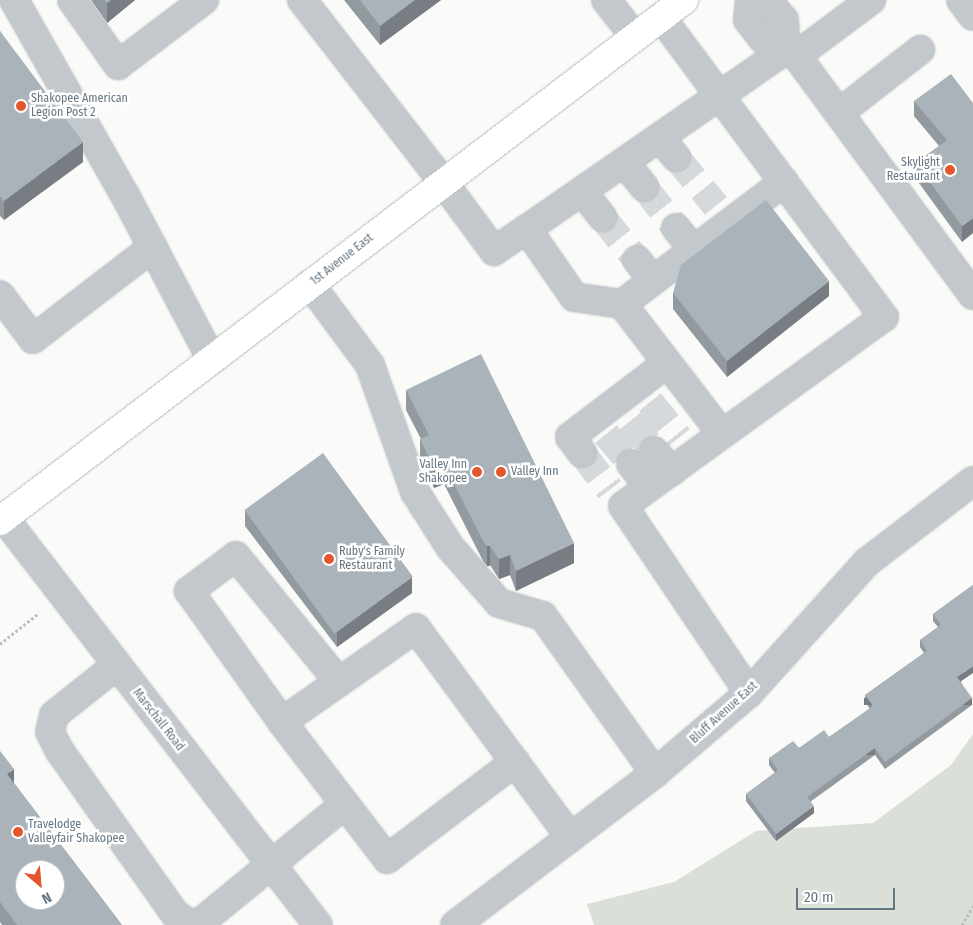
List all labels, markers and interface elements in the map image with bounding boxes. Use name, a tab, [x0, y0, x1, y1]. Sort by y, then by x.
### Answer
place label: Shakopee American Legion Post 2	[31, 92, 128, 120]
marker: Shakopee American Legion Post 2	[15, 100, 27, 112]
place label: Skylight Restaurant	[887, 156, 940, 184]
marker: Skylight Restaurant	[944, 164, 956, 176]
street label: 1st Avenue East	[308, 231, 376, 289]
place label: Valley Inn Shakopee	[419, 458, 467, 486]
place label: Valley Inn	[511, 465, 559, 479]
marker: Valley Inn Shakopee	[471, 466, 483, 478]
marker: Valley Inn	[495, 466, 507, 478]
place label: Ruby's Family Restaurant	[339, 545, 405, 573]
marker: Ruby's Family Restaurant	[323, 553, 335, 565]
street label: Bluff Avenue East	[687, 679, 761, 747]
street label: Marschall Road	[129, 686, 187, 754]
place label: Travelodge Valleyfair Shakopee	[28, 818, 124, 846]
marker: Travelodge Valleyfair Shakopee	[12, 826, 24, 838]
north arrow	[15, 860, 65, 910]
scale bar	[798, 878, 897, 910]
text: N	[39, 888, 54, 907]
text: 20 m	[804, 888, 834, 906]

